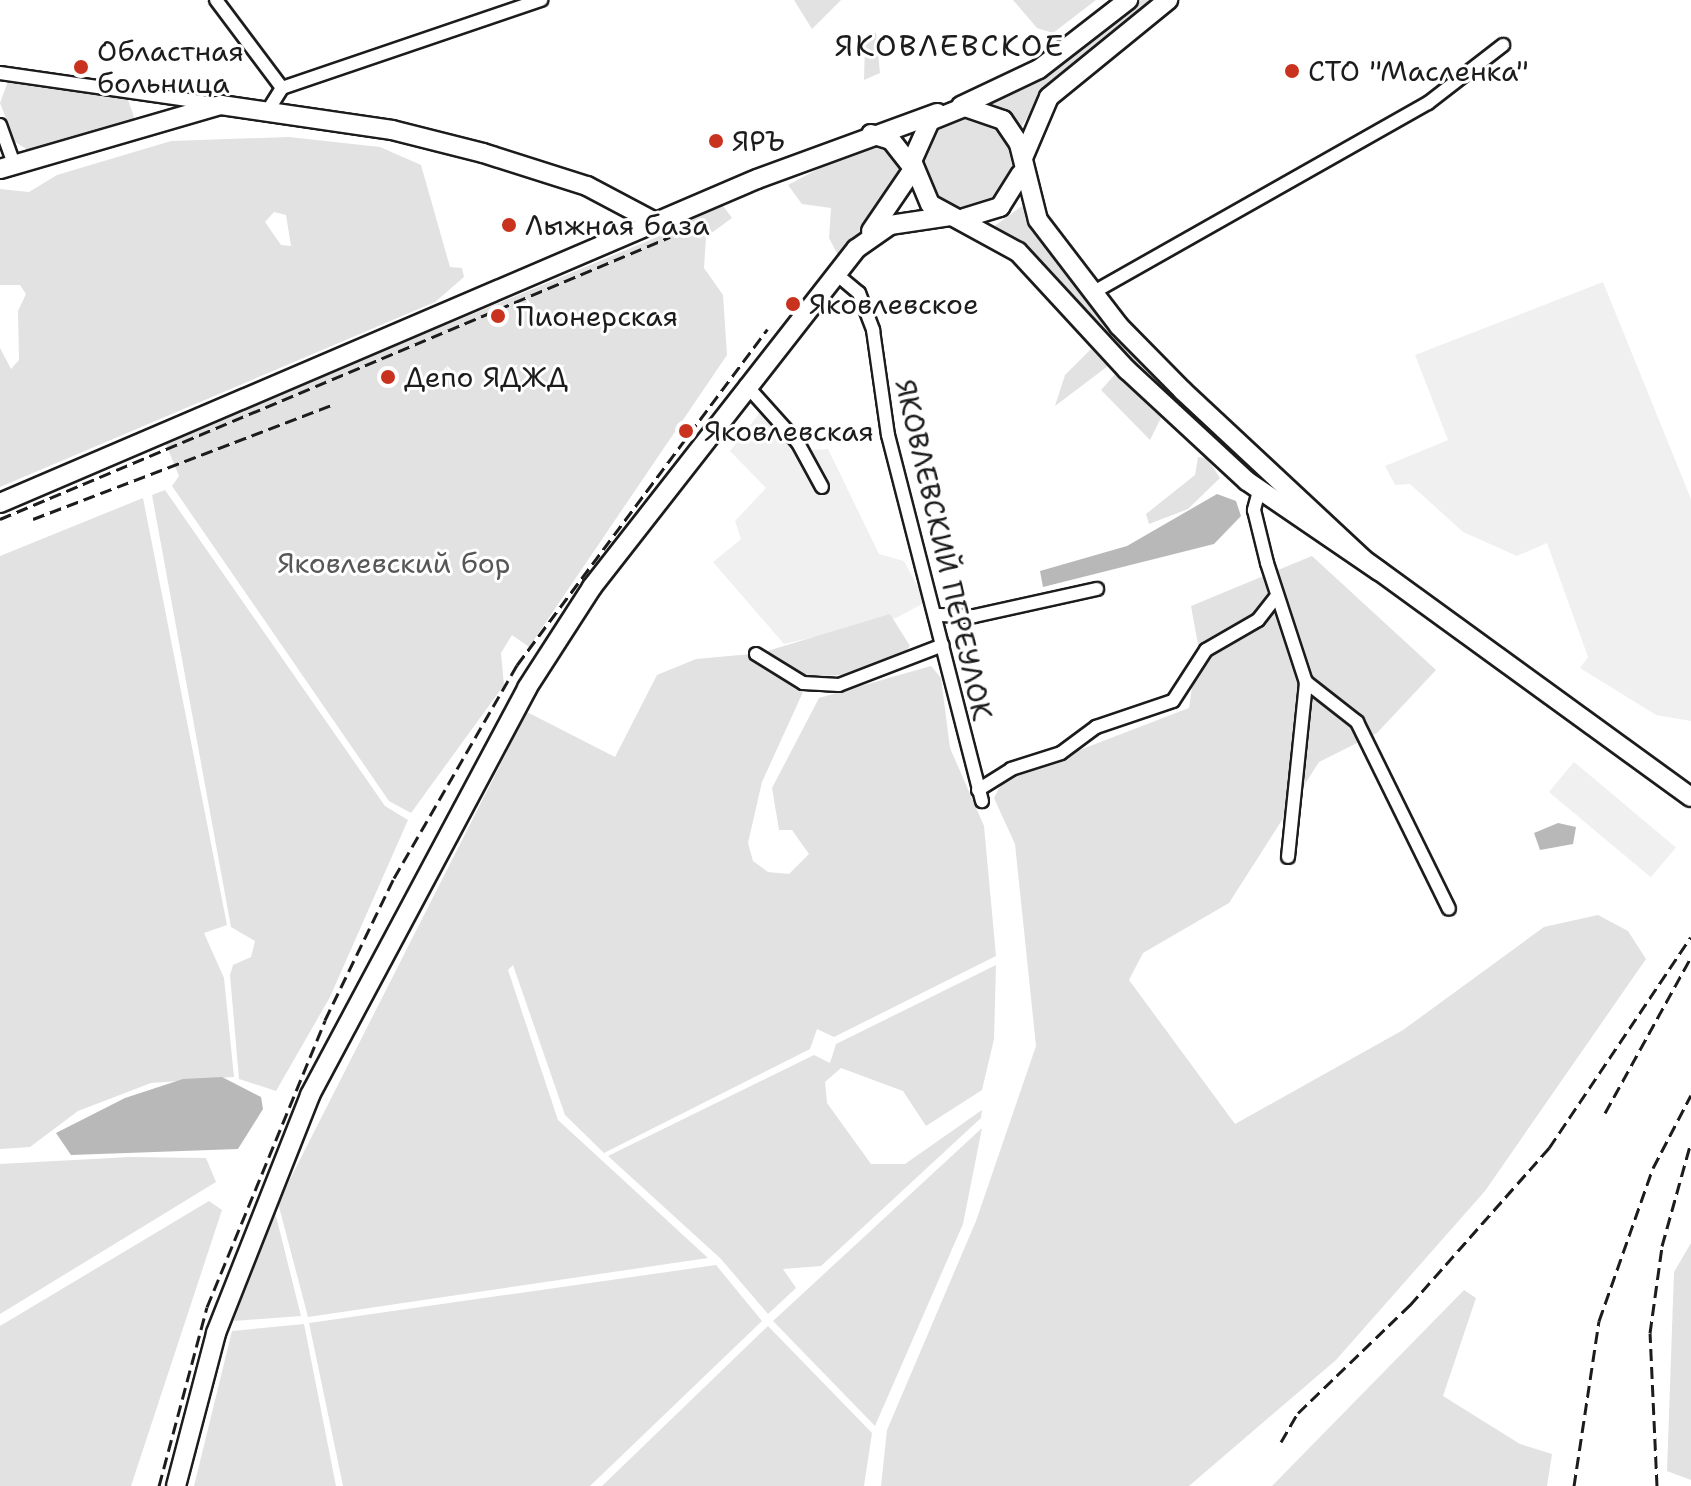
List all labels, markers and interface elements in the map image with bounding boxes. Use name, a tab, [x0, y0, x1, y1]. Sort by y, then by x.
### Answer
district label: ЯКОВЛЕВСКОЕ	[835, 28, 1065, 64]
place label: Областная больница	[97, 34, 244, 100]
place label: СТО "Масленка"	[1308, 54, 1529, 88]
marker: Областная больница	[72, 58, 90, 76]
marker: СТО "Масленка"	[1283, 62, 1301, 80]
place label: ЯРЪ	[732, 124, 785, 158]
marker: ЯРЪ	[707, 132, 725, 150]
place label: Лыжная база	[525, 208, 710, 242]
marker: Лыжная база	[500, 216, 518, 234]
place label: Яковлевское	[809, 287, 979, 321]
marker: Яковлевское	[784, 295, 802, 313]
place label: Пионерская	[516, 299, 678, 333]
marker: Пионерская	[487, 305, 509, 327]
place label: Депо ЯДЖД	[404, 360, 568, 394]
marker: Депо ЯДЖД	[379, 368, 397, 386]
street label: ЯКОВЛЕВСКИЙ ПЕРЕУЛОК	[888, 376, 1000, 724]
place label: Яковлевская	[704, 414, 874, 448]
marker: Яковлевская	[675, 420, 697, 442]
park label: Яковлевский бор	[278, 546, 510, 580]

